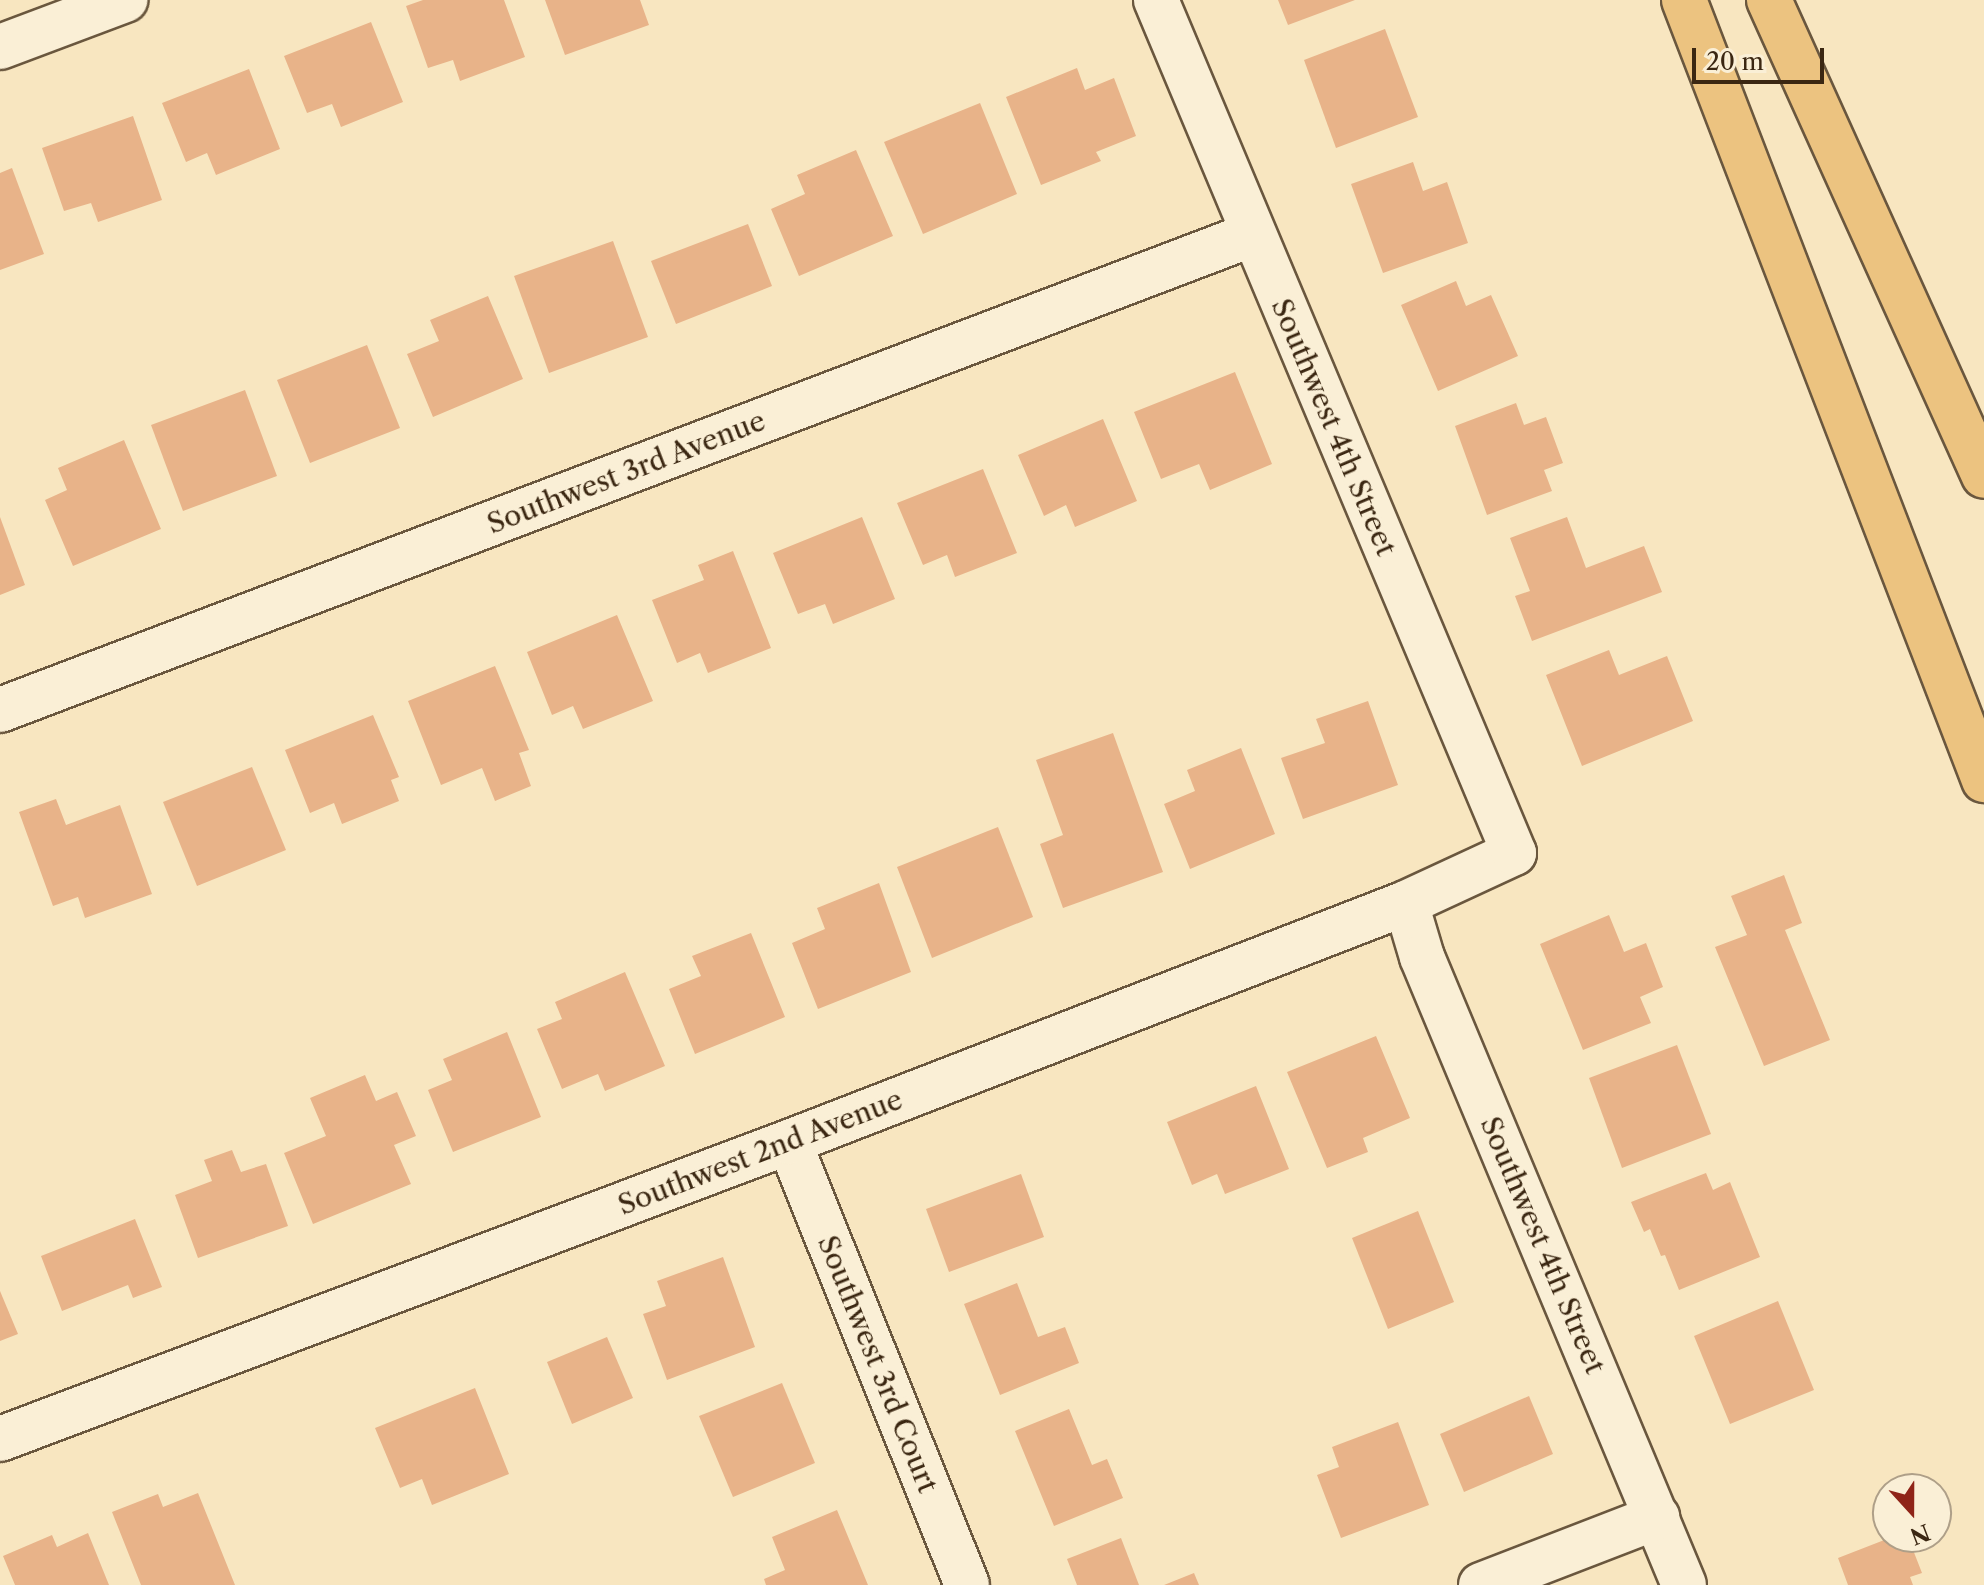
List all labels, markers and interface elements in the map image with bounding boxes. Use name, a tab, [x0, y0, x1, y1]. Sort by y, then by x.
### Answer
scale bar	[1696, 32, 1828, 82]
text: 20 m	[1706, 47, 1764, 76]
street label: Southwest 4th Street	[1265, 293, 1403, 561]
street label: Southwest 3rd Avenue	[482, 403, 770, 541]
street label: Southwest 2nd Avenue	[613, 1082, 907, 1222]
street label: Southwest 4th Street	[1474, 1111, 1612, 1379]
street label: Southwest 3rd Court	[811, 1230, 945, 1498]
north arrow	[1872, 1473, 1952, 1553]
text: N	[1906, 1518, 1934, 1550]

